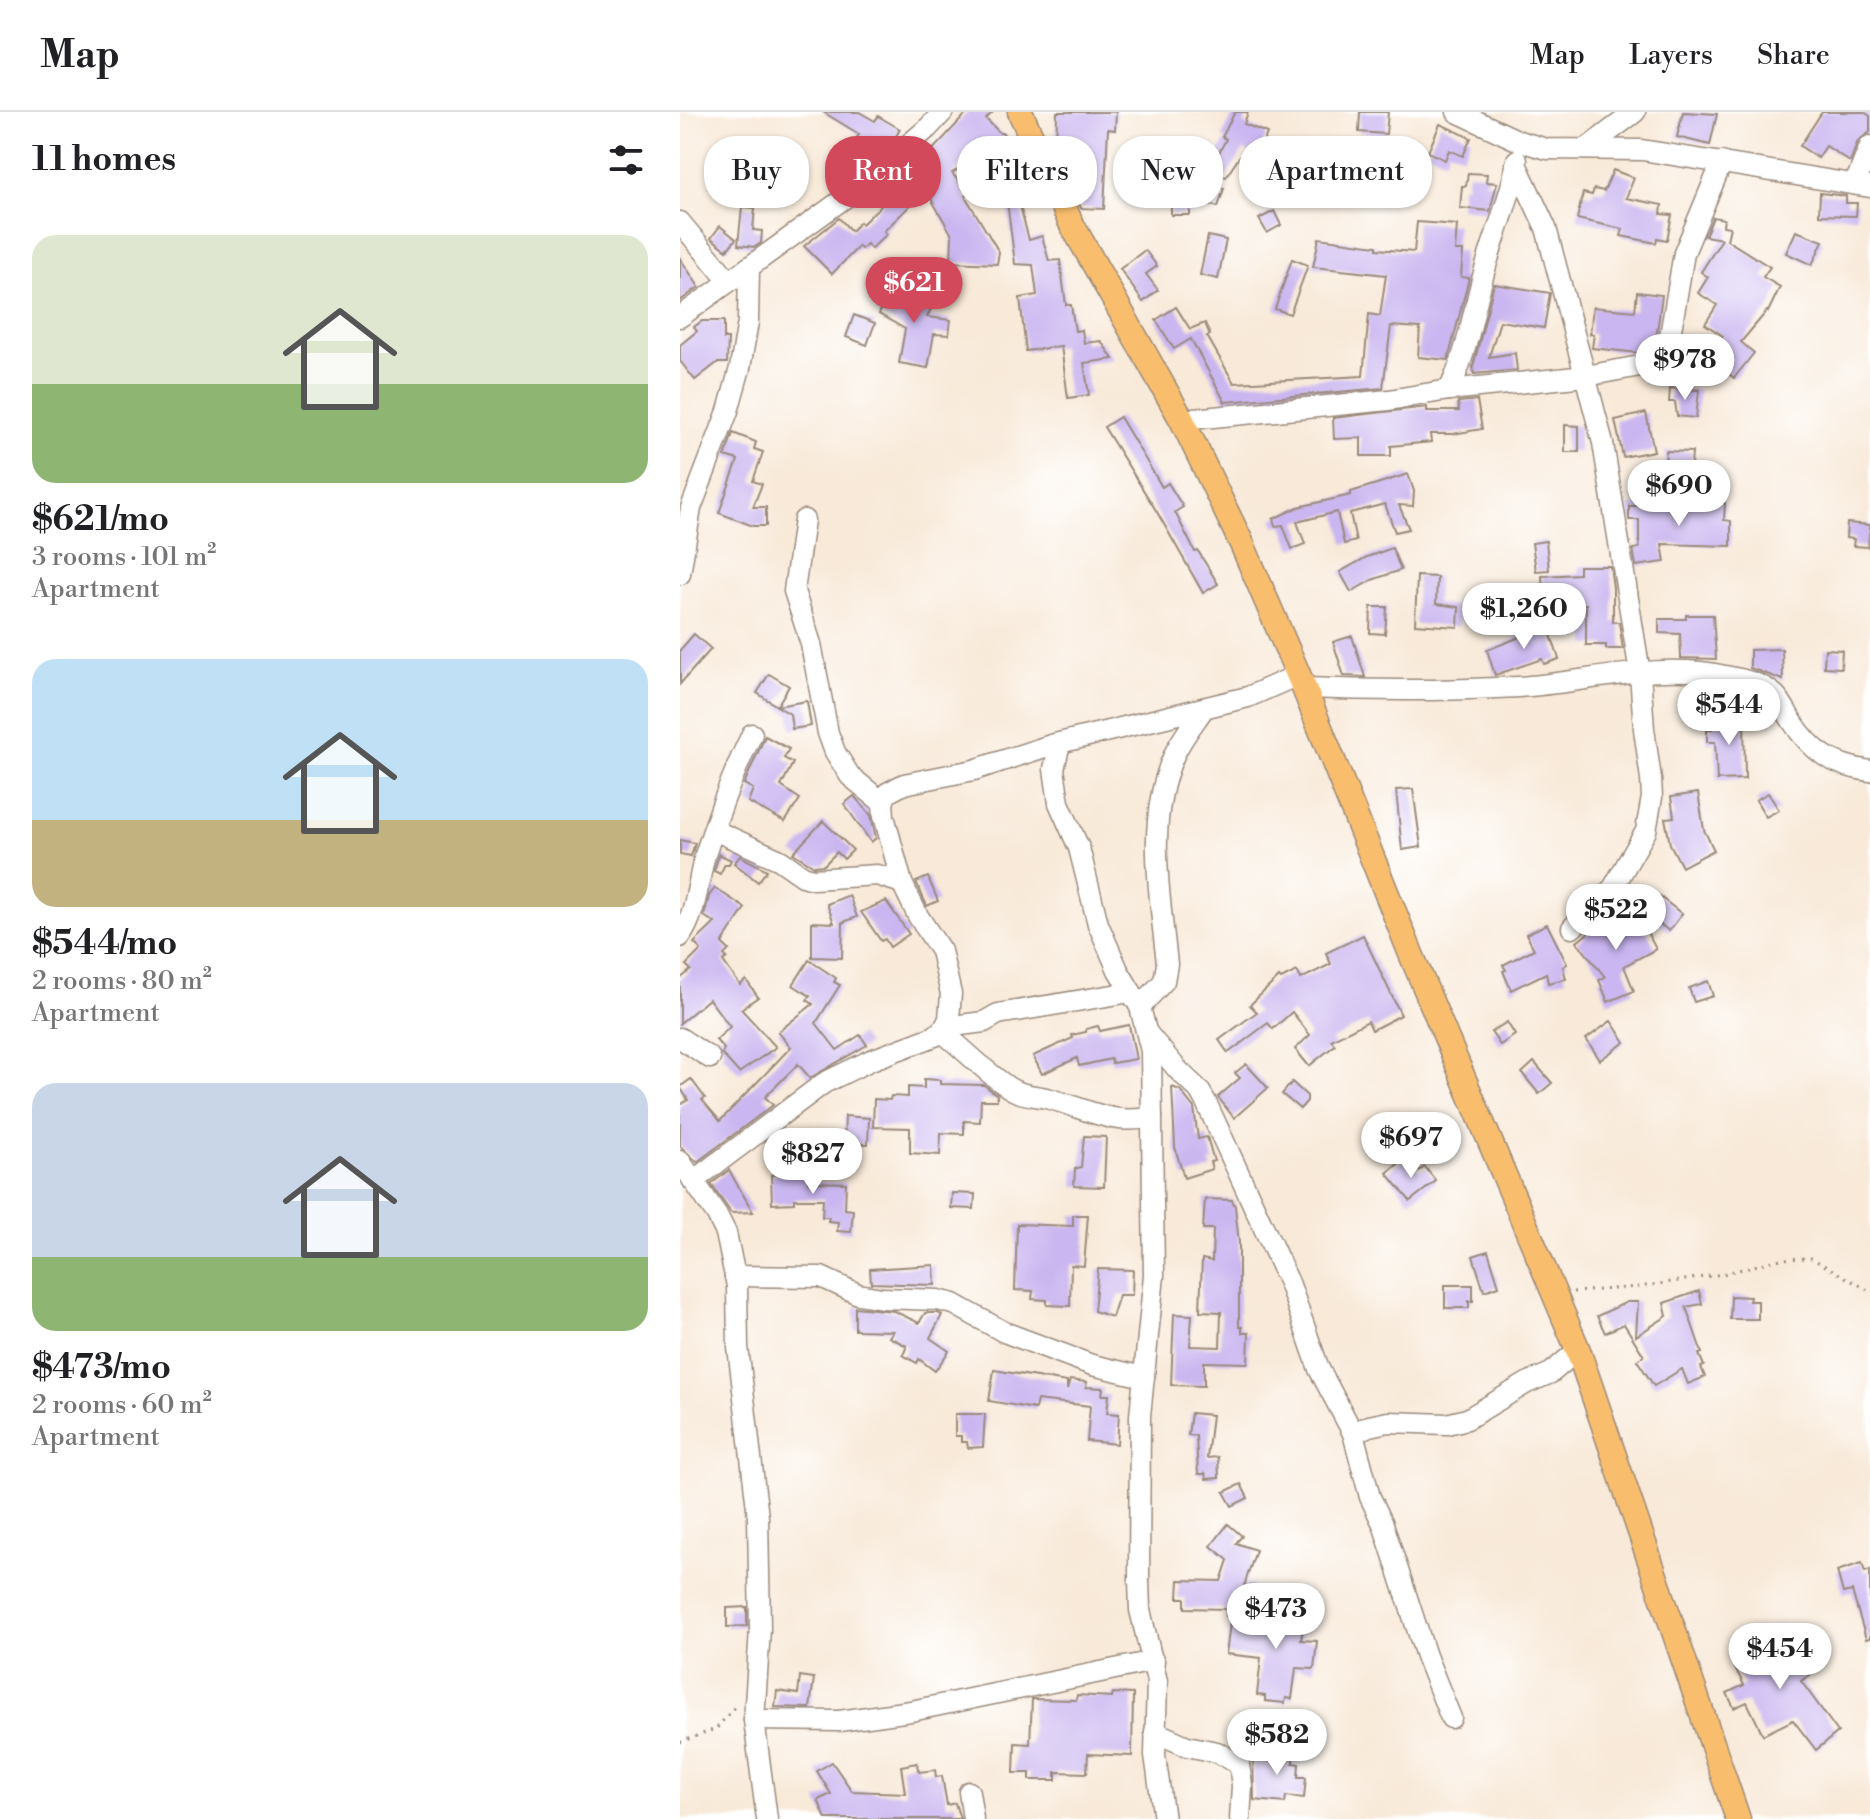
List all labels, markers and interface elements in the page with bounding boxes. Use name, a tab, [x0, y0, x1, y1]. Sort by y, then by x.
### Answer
text: Map	[40, 32, 120, 79]
text: Map	[1530, 38, 1585, 73]
text: Layers	[1629, 38, 1713, 73]
text: Share	[1757, 38, 1830, 73]
chip: Buy	[704, 136, 809, 208]
chip: Rent	[825, 136, 941, 208]
chip: Filters	[957, 136, 1097, 208]
chip: New	[1113, 136, 1223, 208]
chip: Apartment	[1239, 136, 1432, 208]
icon: filters	[604, 138, 648, 182]
text: 11 homes	[32, 139, 176, 181]
pin: $621	[867, 257, 961, 325]
text: $621	[884, 267, 944, 299]
icon: home	[268, 287, 412, 431]
pin: $978	[1638, 334, 1732, 402]
text: $978	[1653, 344, 1717, 376]
pin: $690	[1632, 460, 1726, 528]
text: $690	[1645, 470, 1713, 502]
text: $621/mo	[32, 499, 169, 541]
text: 3 rooms · 101 m²	[32, 541, 216, 573]
text: Apartment	[32, 573, 160, 605]
pin: $1,260	[1459, 583, 1589, 651]
text: $1,260	[1480, 593, 1568, 625]
pin: $544	[1682, 679, 1776, 747]
text: $544	[1695, 689, 1763, 721]
icon: home	[268, 711, 412, 855]
pin: $522	[1569, 884, 1663, 952]
text: $522	[1584, 894, 1648, 926]
text: $544/mo	[32, 923, 177, 965]
text: 2 rooms · 80 m²	[32, 965, 212, 997]
text: Apartment	[32, 997, 160, 1029]
pin: $697	[1364, 1112, 1458, 1180]
text: $697	[1379, 1122, 1443, 1154]
pin: $827	[766, 1128, 860, 1196]
icon: home	[268, 1135, 412, 1279]
text: $827	[781, 1138, 845, 1170]
text: $473/mo	[32, 1347, 171, 1389]
text: 2 rooms · 60 m²	[32, 1389, 212, 1421]
text: Apartment	[32, 1421, 160, 1453]
pin: $473	[1229, 1583, 1323, 1651]
text: $473	[1245, 1593, 1307, 1625]
pin: $454	[1733, 1623, 1827, 1691]
text: $454	[1747, 1633, 1813, 1665]
pin: $582	[1230, 1709, 1324, 1777]
text: $582	[1245, 1719, 1309, 1751]

